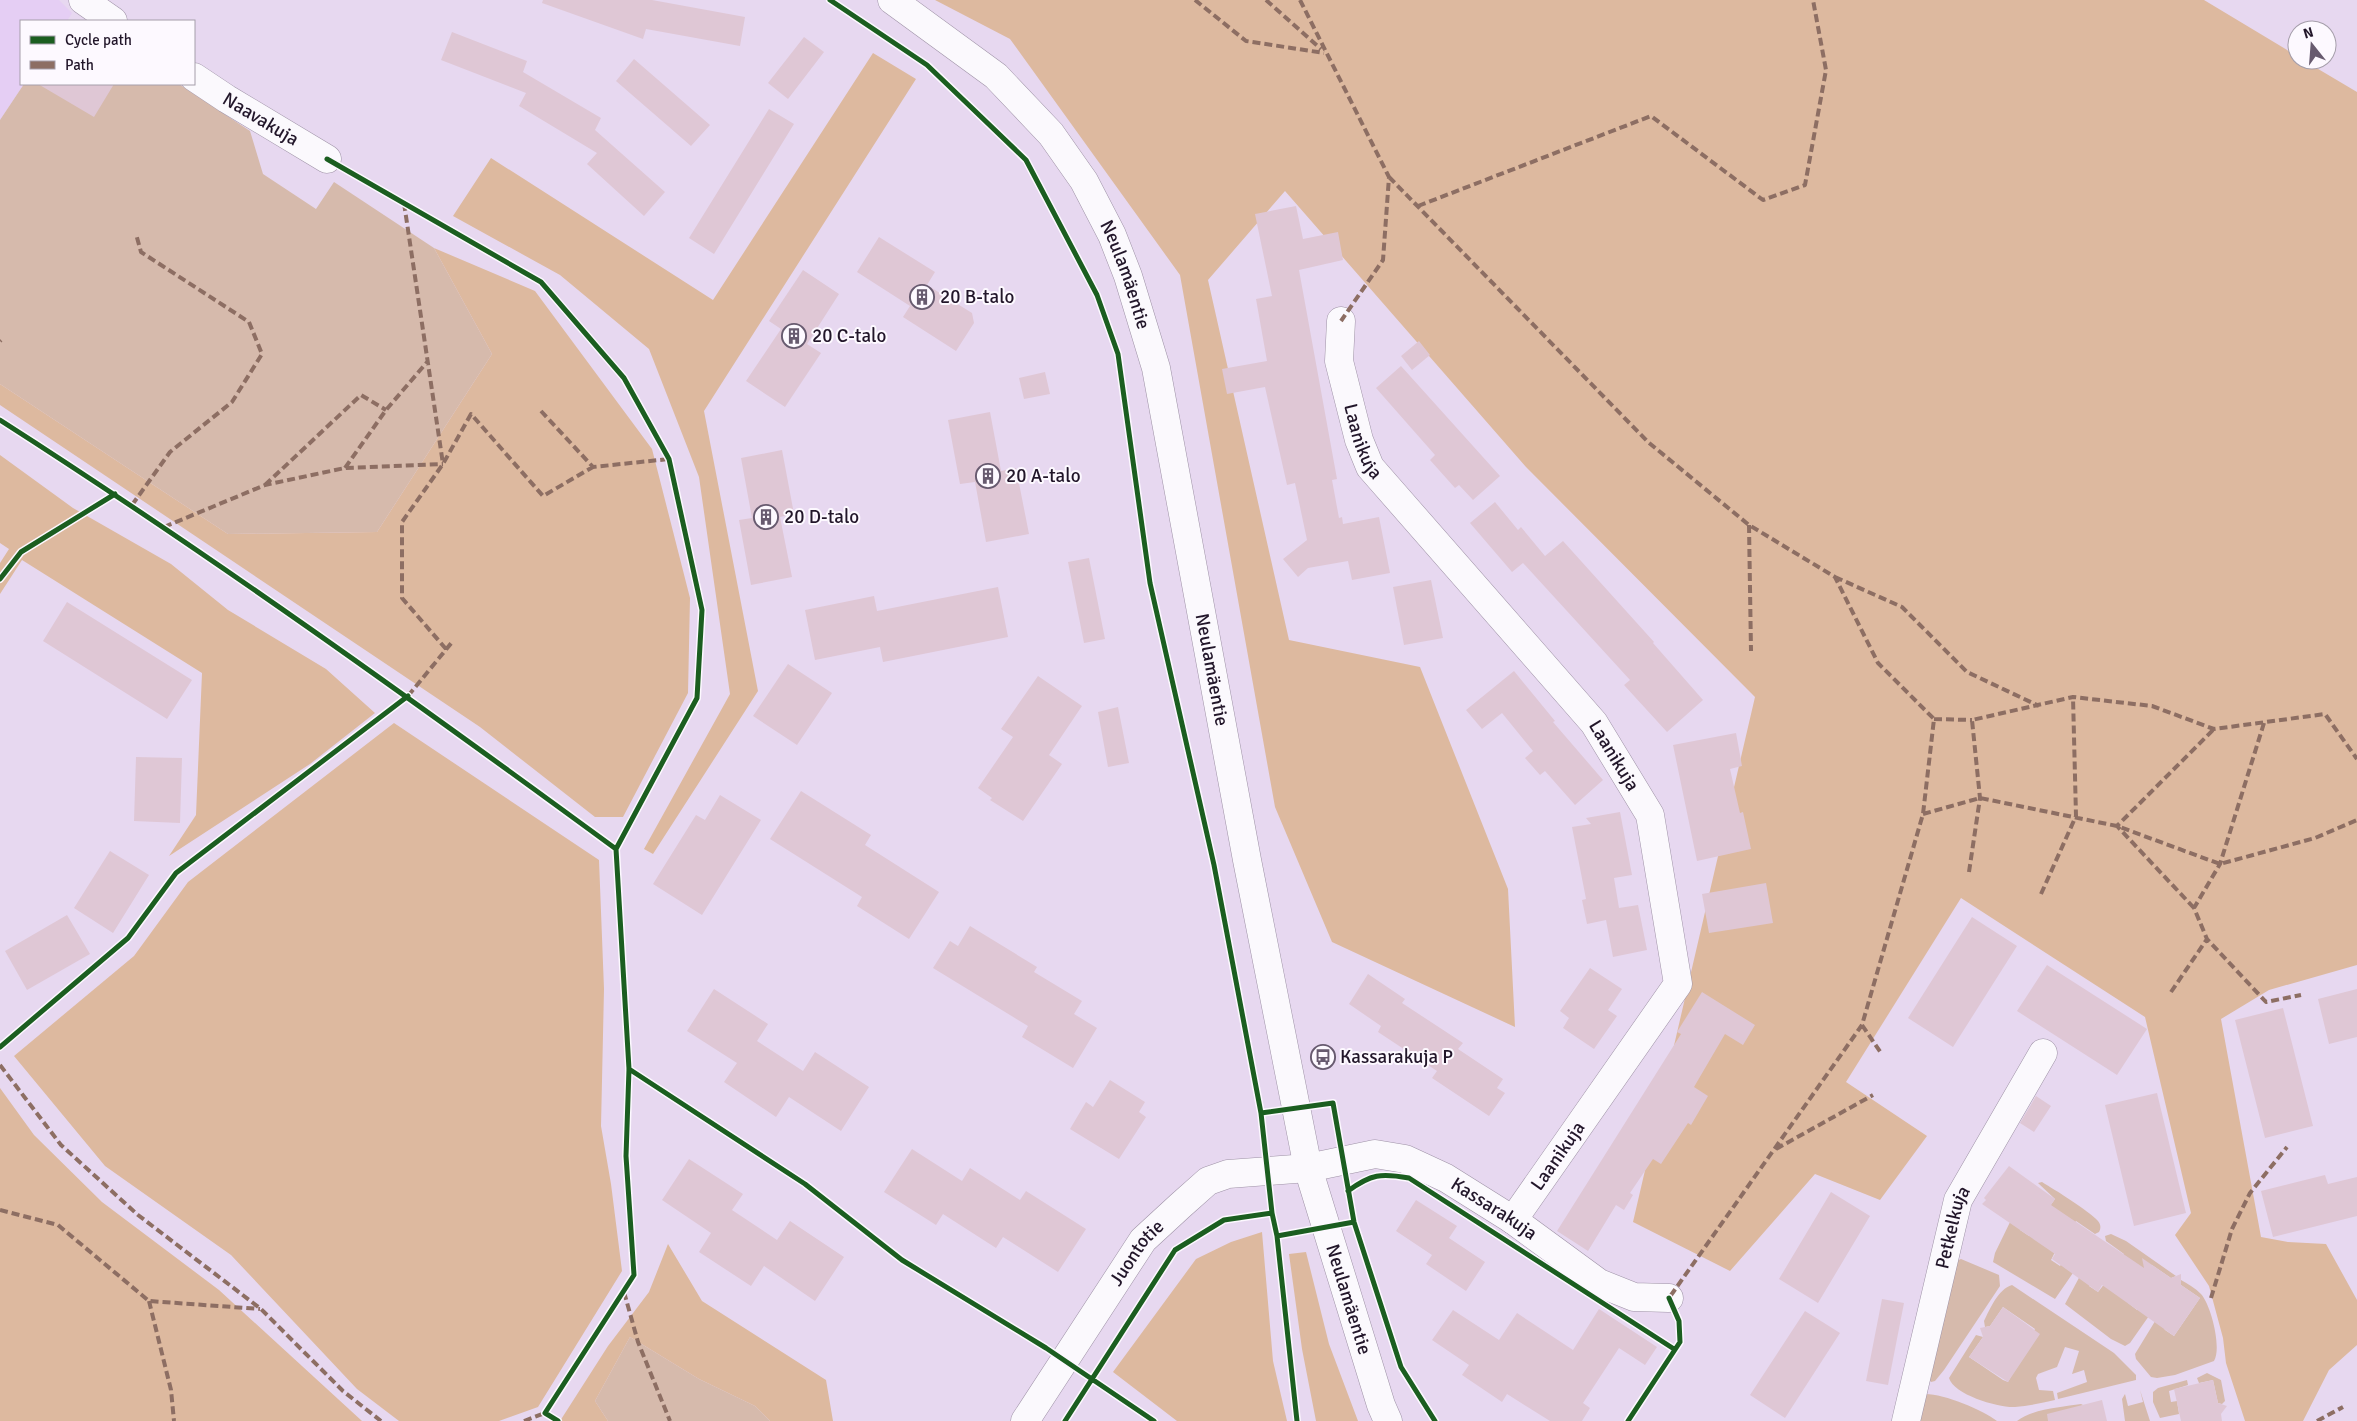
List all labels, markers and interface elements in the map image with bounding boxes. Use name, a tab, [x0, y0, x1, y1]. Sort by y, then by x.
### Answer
legend	[20, 20, 195, 85]
north arrow	[2287, 20, 2337, 70]
text: N	[2301, 23, 2315, 43]
text: Cycle path	[65, 31, 132, 49]
text: Path	[65, 56, 94, 74]
street label: Naavakuja	[218, 87, 303, 151]
street label: Neulamäentie	[1094, 216, 1156, 332]
building icon: 20 B-talo	[909, 284, 935, 310]
place label: 20 B-talo	[940, 285, 1015, 309]
building icon: 20 C-talo	[781, 323, 807, 349]
place label: 20 C-talo	[812, 324, 886, 348]
street label: Laanikuja	[1338, 401, 1387, 485]
building icon: 20 A-talo	[975, 463, 1001, 489]
place label: 20 A-talo	[1006, 464, 1081, 488]
building icon: 20 D-talo	[753, 504, 779, 530]
place label: 20 D-talo	[784, 505, 859, 529]
street label: Neulamäentie	[1190, 611, 1234, 728]
street label: Laanikuja	[1583, 716, 1645, 796]
bus stop icon: Kassarakuja P	[1310, 1044, 1336, 1070]
place label: Kassarakuja P	[1340, 1045, 1453, 1069]
street label: Laanikuja	[1526, 1117, 1590, 1195]
street label: Kassarakuja	[1446, 1172, 1542, 1246]
street label: Petkelkuja	[1930, 1181, 1976, 1271]
street label: Juontotie	[1104, 1215, 1169, 1291]
street label: Neulamäentie	[1320, 1241, 1377, 1358]

